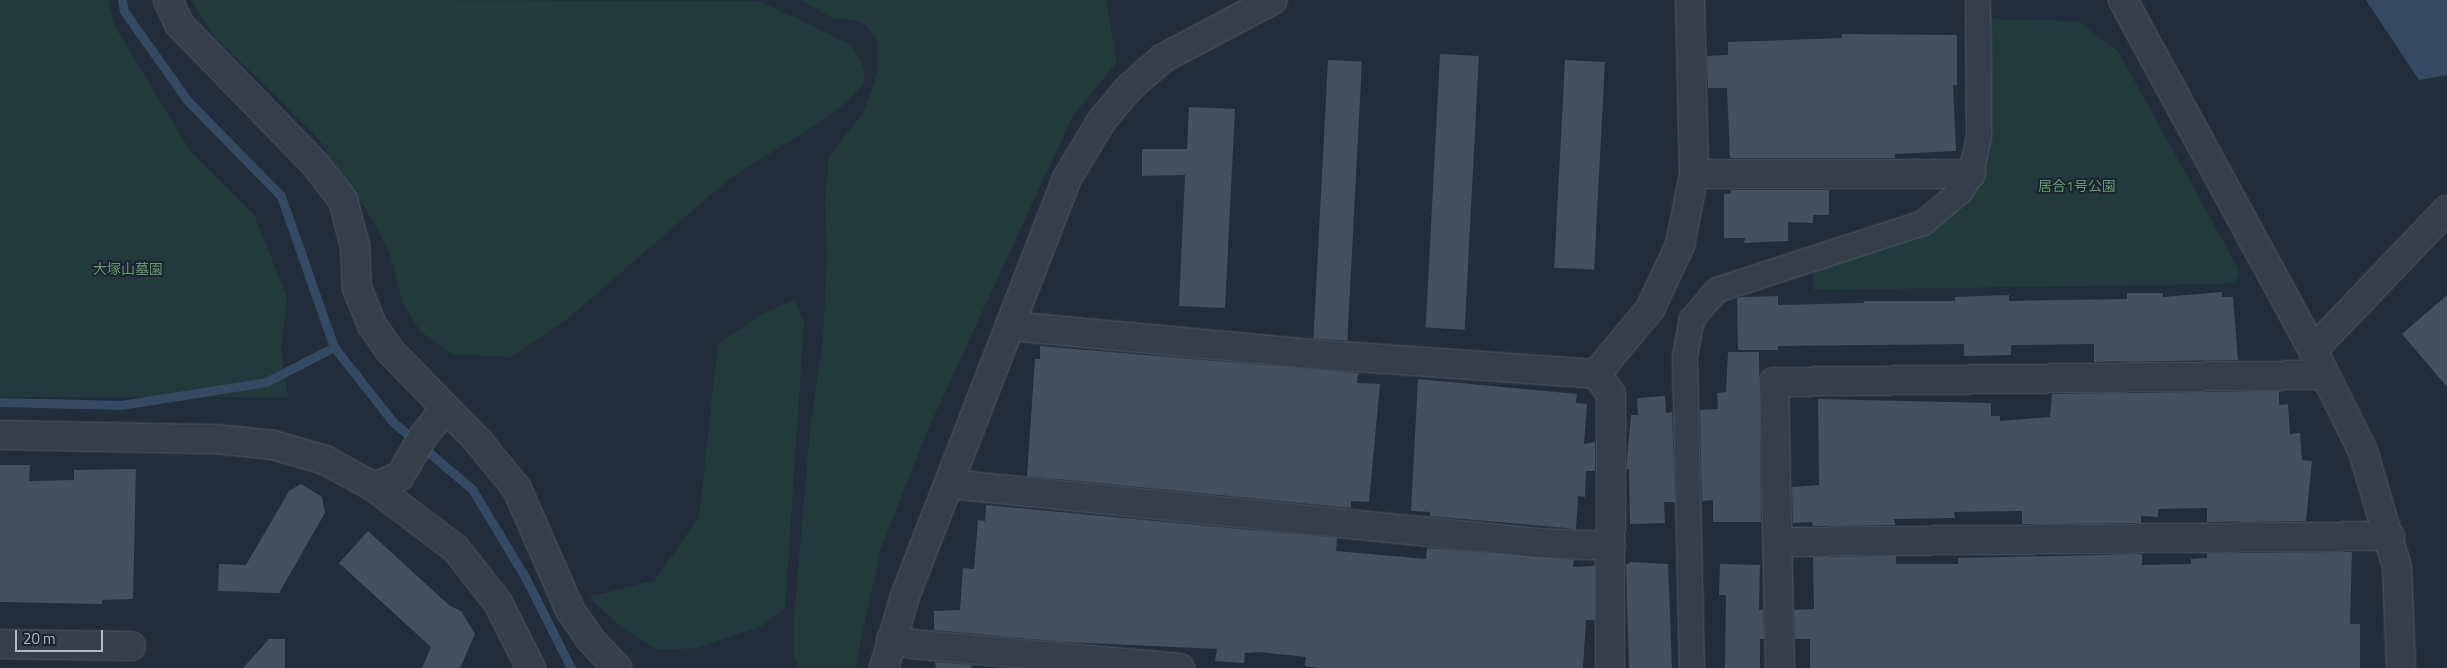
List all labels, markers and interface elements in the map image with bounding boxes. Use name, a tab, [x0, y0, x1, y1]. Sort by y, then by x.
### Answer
park label: 居合1号公園	[2038, 178, 2116, 194]
park label: 大塚山墓園	[93, 261, 163, 277]
scale bar	[18, 620, 105, 652]
text: 20 m	[23, 627, 56, 650]

